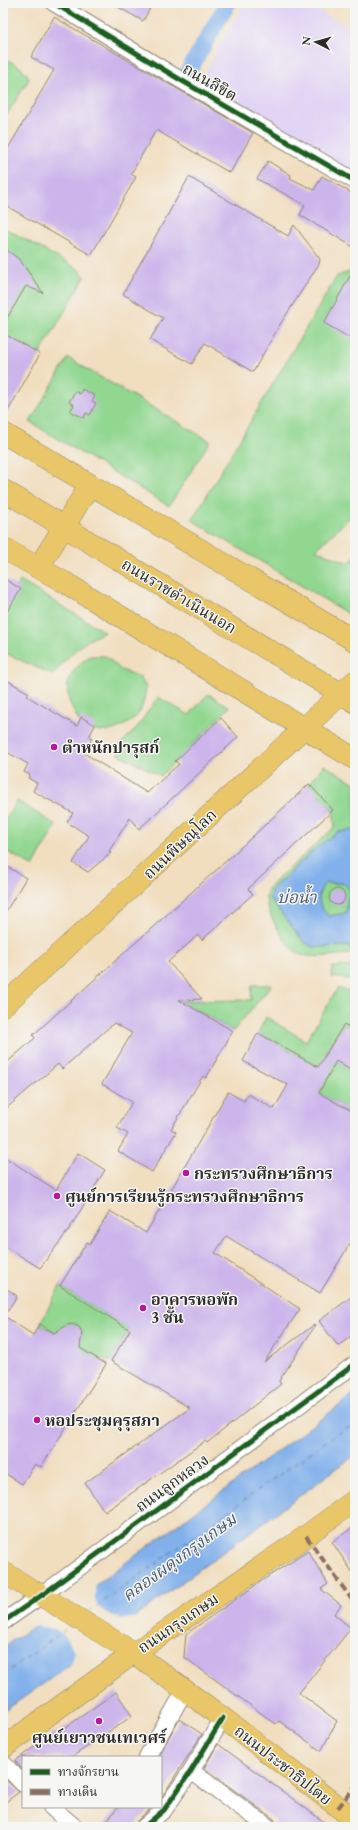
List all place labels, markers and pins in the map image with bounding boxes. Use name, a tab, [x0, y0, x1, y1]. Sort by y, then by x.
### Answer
place label: ตำหนักปารุสก์	[62, 737, 160, 759]
marker: ตำหนักปารุสก์	[49, 742, 59, 752]
place label: กระทรวงศึกษาธิการ	[194, 1163, 333, 1184]
marker: กระทรวงศึกษาธิการ	[181, 1168, 191, 1178]
place label: ศูนย์การเรียนรู้กระทรวงศึกษาธิการ	[65, 1186, 304, 1207]
marker: ศูนย์การเรียนรู้กระทรวงศึกษาธิการ	[52, 1191, 62, 1201]
place label: อาคารหอพัก 3 ชั้น	[151, 1289, 238, 1328]
marker: อาคารหอพัก 3 ชั้น	[138, 1303, 148, 1313]
place label: หอประชุมคุรุสภา	[45, 1410, 160, 1432]
marker: หอประชุมคุรุสภา	[32, 1415, 42, 1425]
marker: ศูนย์เยาวชนเทเวศร์	[94, 1716, 104, 1726]
place label: ศูนย์เยาวชนเทเวศร์	[32, 1727, 168, 1748]

